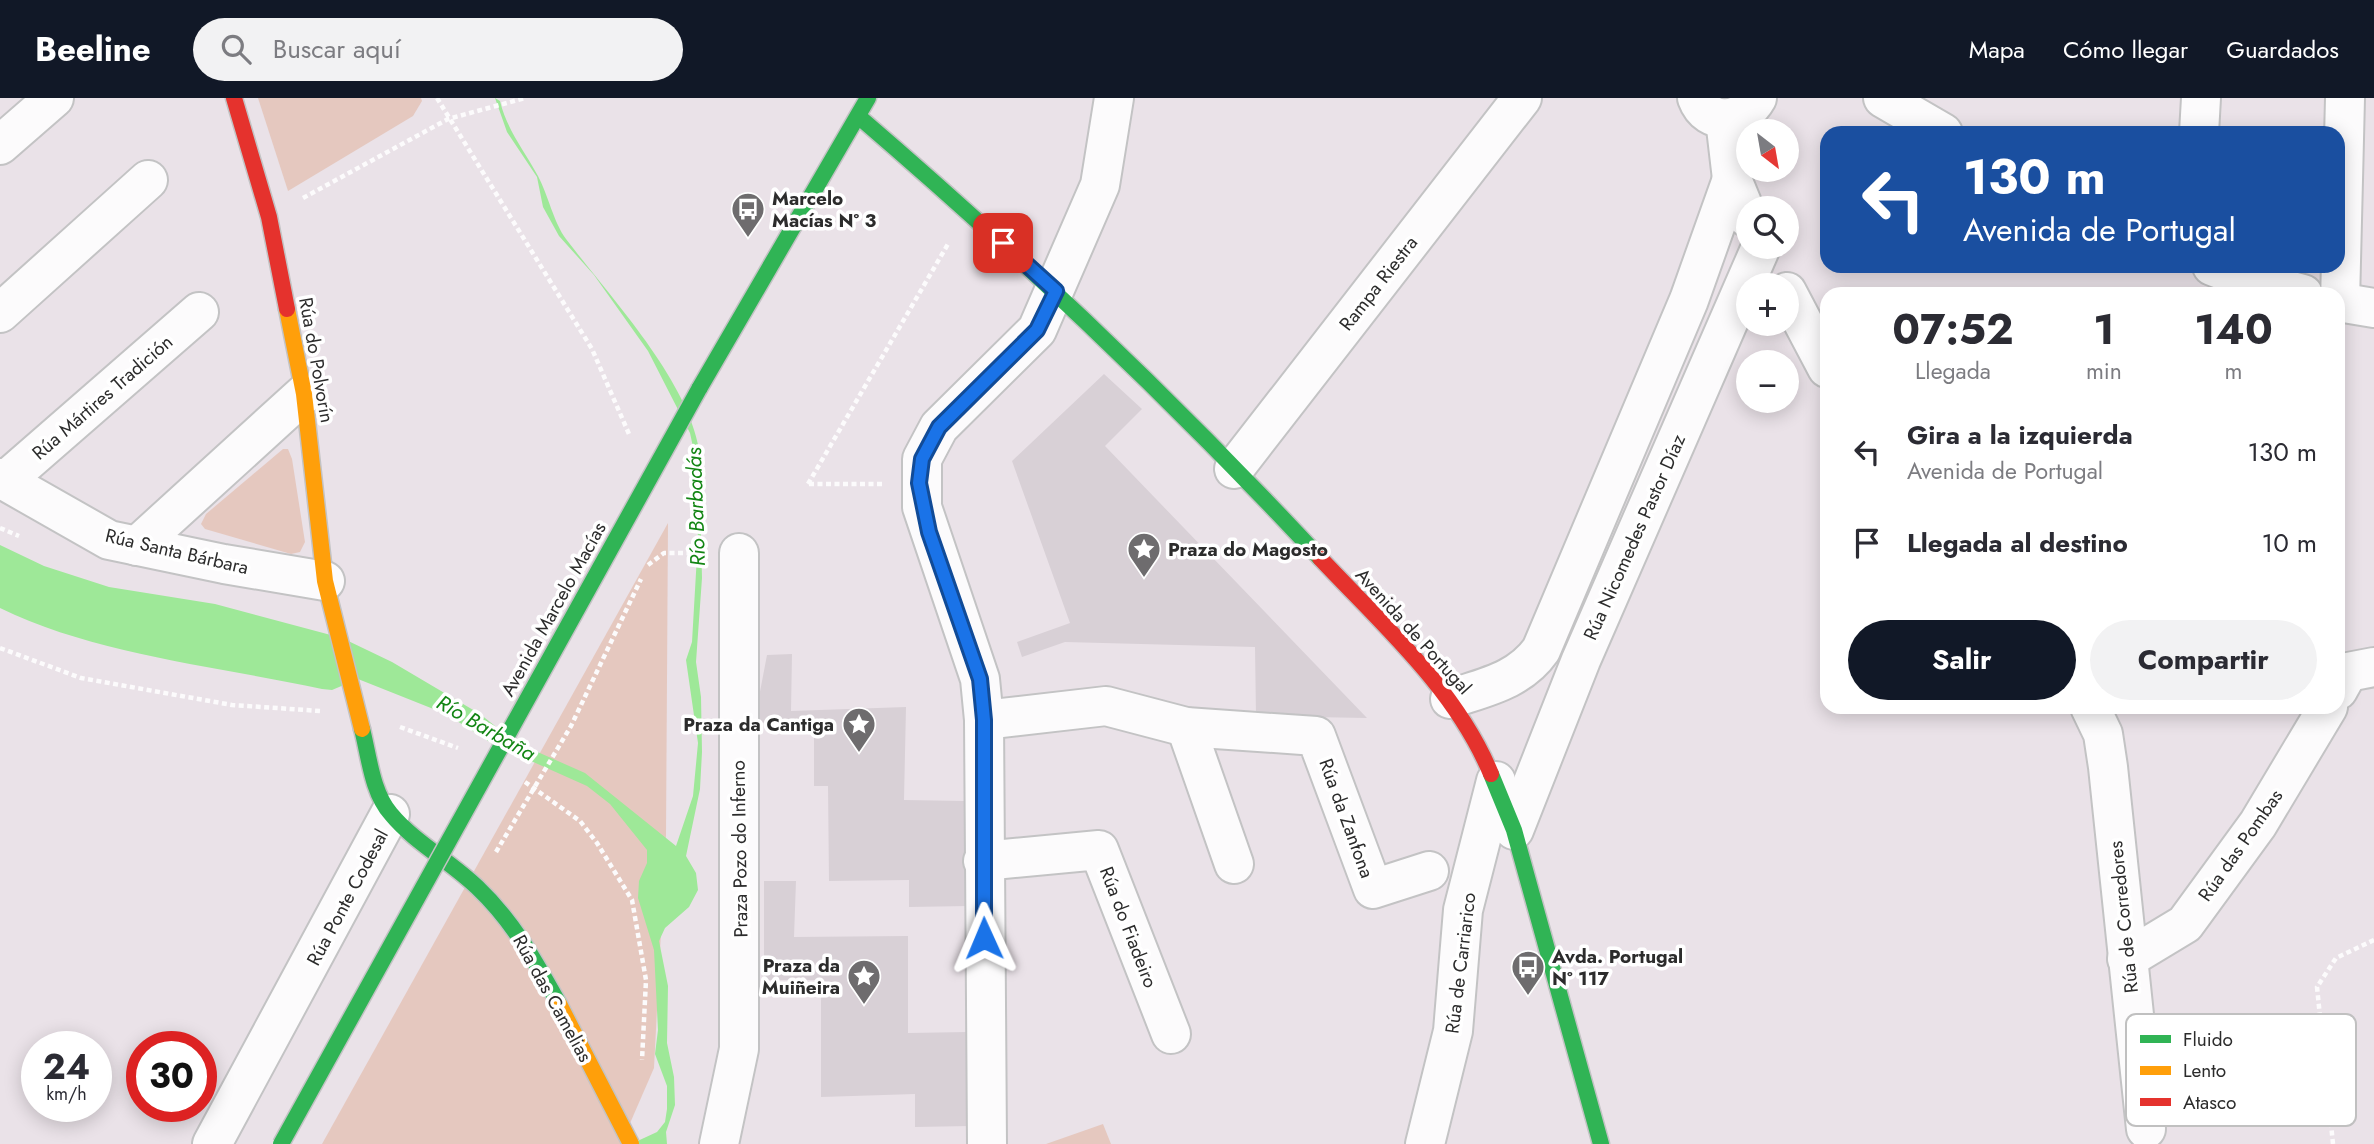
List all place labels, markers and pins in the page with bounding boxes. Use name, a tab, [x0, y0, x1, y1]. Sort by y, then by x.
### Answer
place label: Marcelo Macías Nº 3	[772, 185, 876, 234]
bus stop icon: Marcelo Macías Nº 3	[729, 190, 767, 239]
pin	[973, 213, 1033, 273]
place icon: Praza do Magosto	[1125, 530, 1163, 579]
place label: Praza do Magosto	[1168, 536, 1328, 563]
place icon: Praza da Cantiga	[840, 705, 878, 754]
place label: Praza da Cantiga	[683, 711, 834, 738]
place label: Avda. Portugal Nº 117	[1551, 943, 1683, 992]
bus stop icon: Avda. Portugal Nº 117	[1509, 948, 1547, 997]
place label: Praza da Muiñeira	[762, 952, 840, 1001]
place icon: Praza da Muiñeira	[845, 957, 883, 1006]

